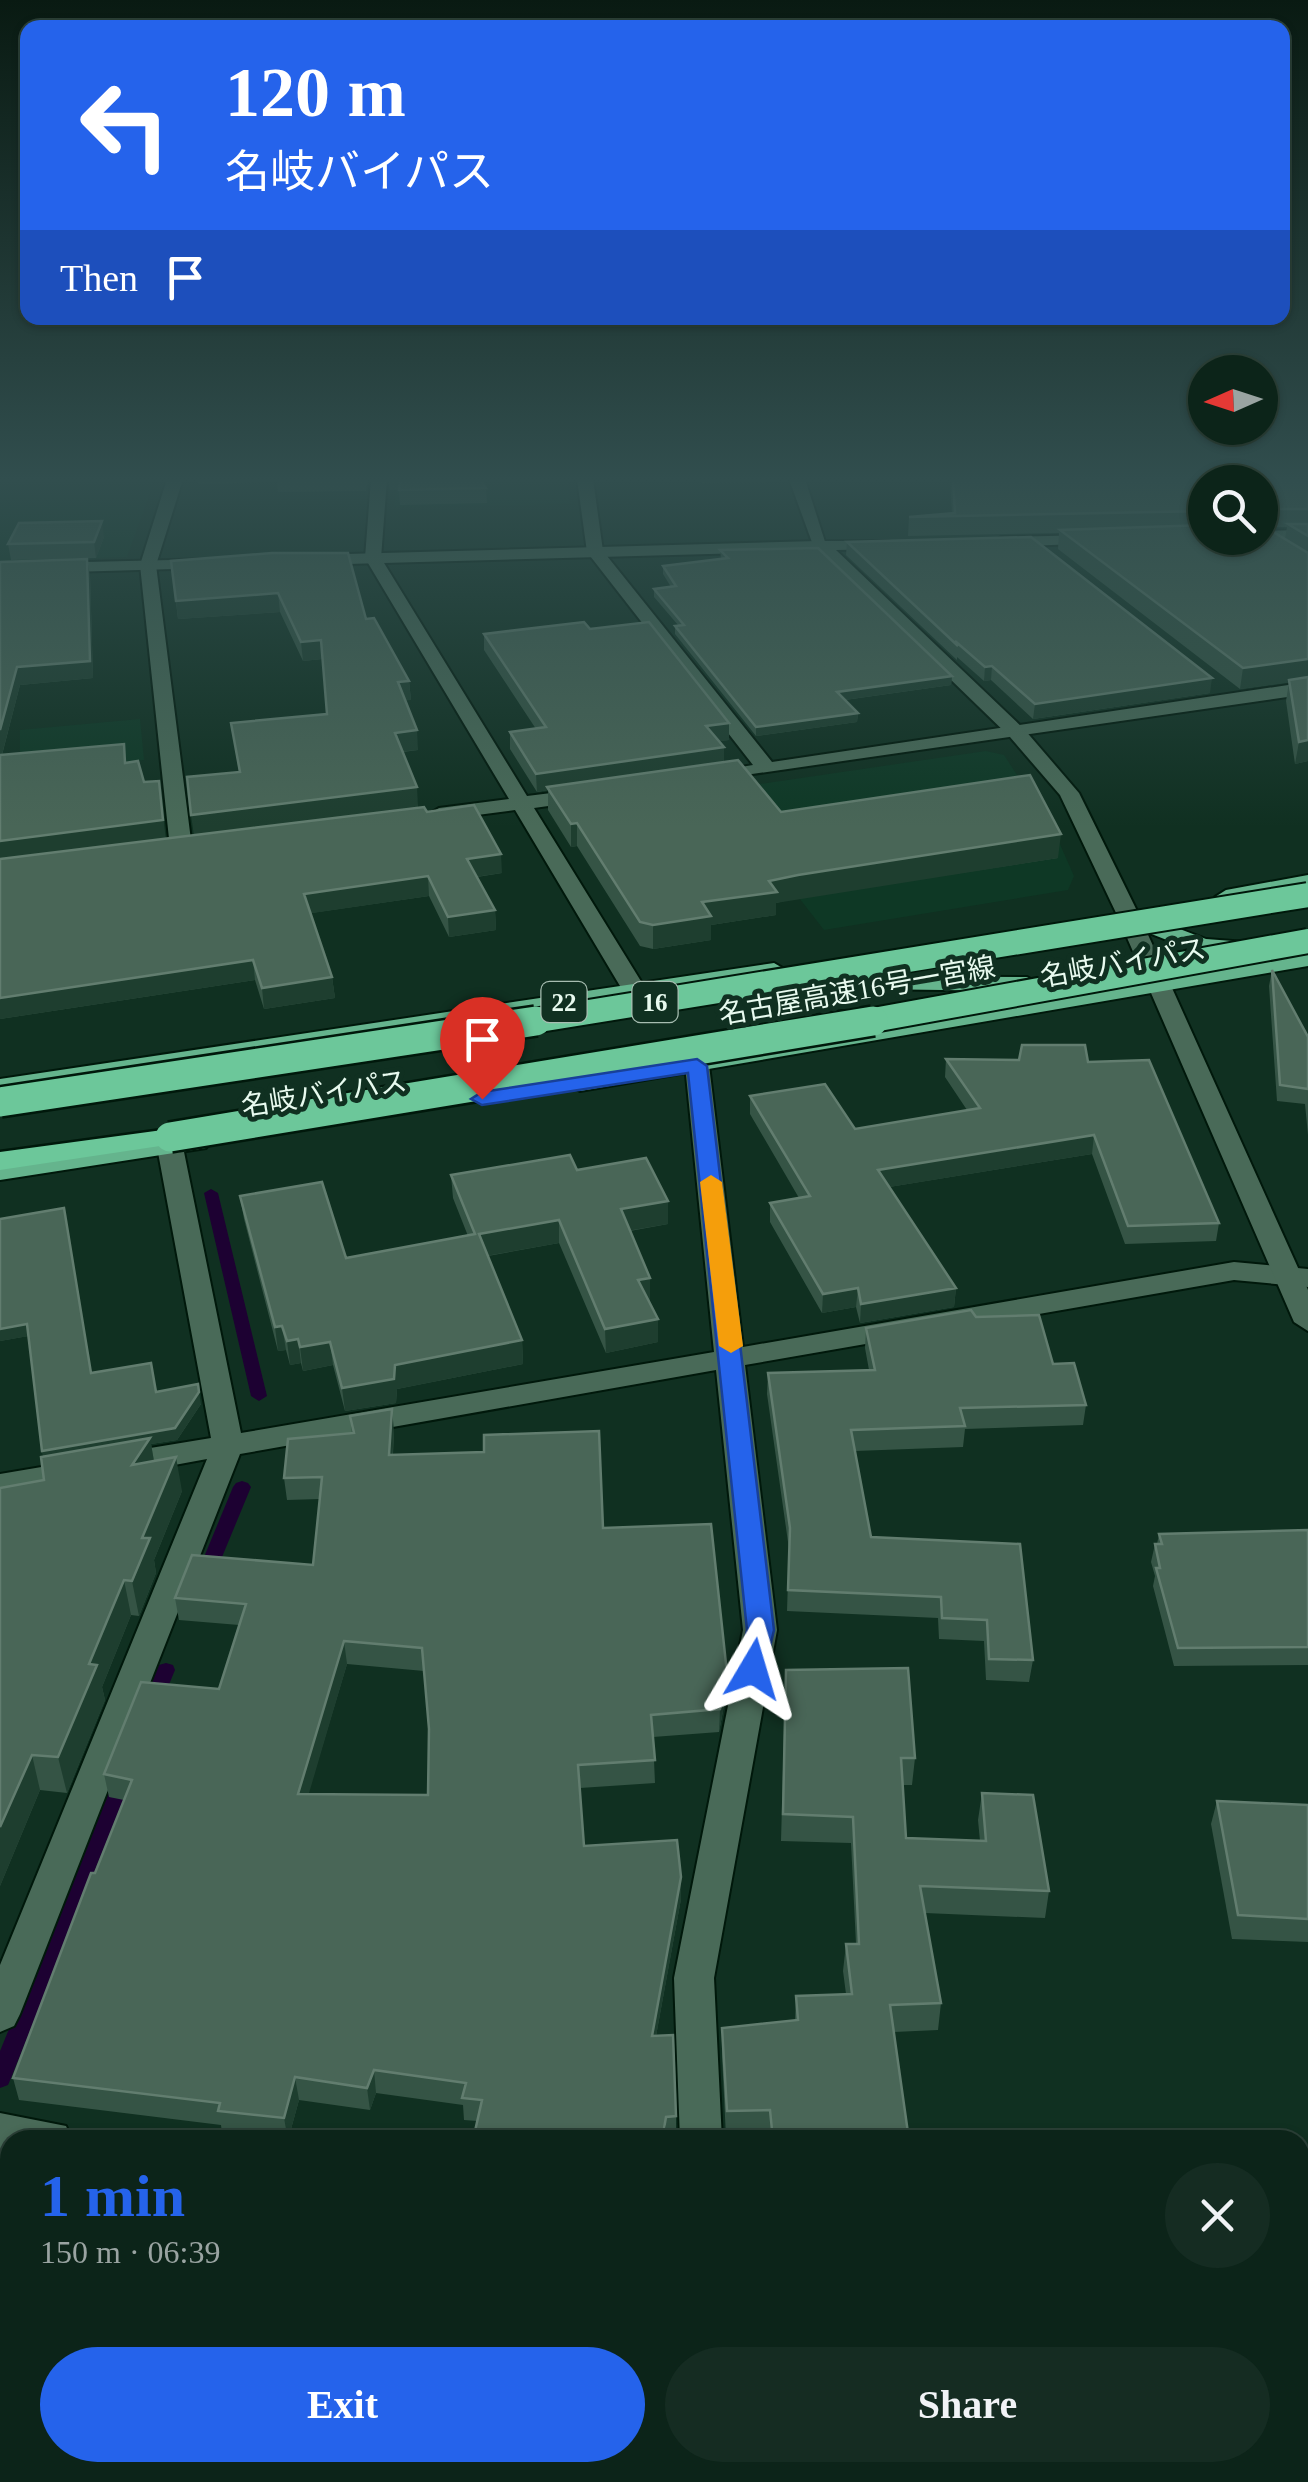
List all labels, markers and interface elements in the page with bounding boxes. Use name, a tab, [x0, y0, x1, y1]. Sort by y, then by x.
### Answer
text: 120 m	[225, 54, 406, 131]
icon: left	[60, 60, 190, 190]
text: 名岐バイパス	[225, 147, 494, 197]
icon: arrive	[158, 250, 213, 305]
text: Then	[60, 257, 138, 299]
north arrow	[1188, 355, 1278, 445]
map controls	[1188, 355, 1278, 555]
button: search	[1188, 465, 1278, 555]
street label: 名岐バイパス	[1038, 933, 1208, 992]
street label: 名古屋高速16号一宮線	[717, 951, 998, 1030]
road number: 22	[542, 982, 586, 1022]
road number: 16	[632, 982, 678, 1022]
pin	[440, 997, 525, 1100]
icon: arrive	[455, 1012, 510, 1067]
street label: 名岐バイパス	[239, 1065, 409, 1122]
position arrow	[701, 1617, 805, 1721]
text: 1 min	[40, 2163, 185, 2229]
button: close	[1165, 2163, 1270, 2268]
text: 150 m · 06:39	[40, 2234, 220, 2270]
button: Exit	[40, 2347, 645, 2462]
button: Share	[665, 2347, 1270, 2462]

